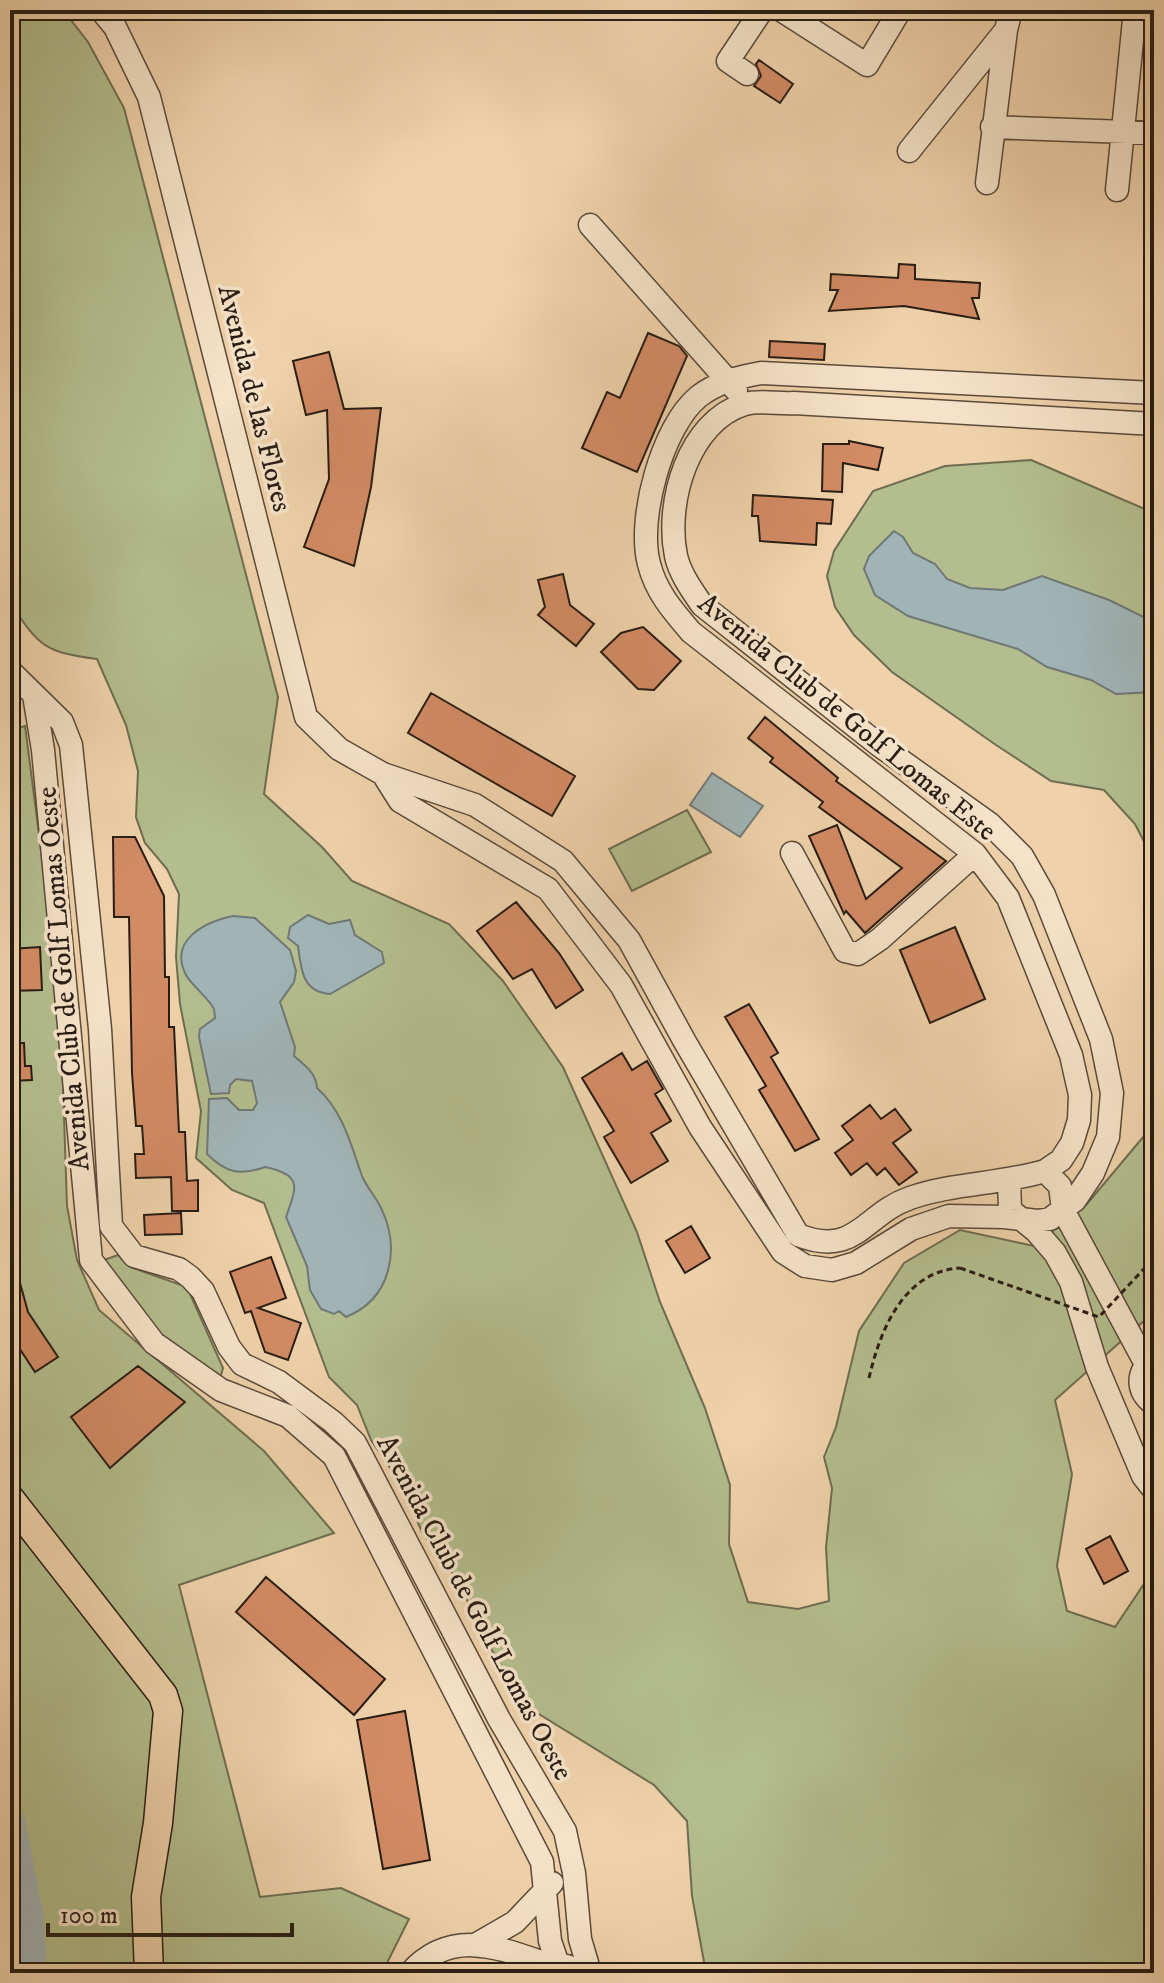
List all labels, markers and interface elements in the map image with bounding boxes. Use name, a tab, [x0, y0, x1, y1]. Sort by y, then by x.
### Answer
street label: Avenida de las Flores	[209, 281, 300, 515]
street label: Avenida Club de Golf Lomas Este	[691, 586, 1003, 849]
street label: Avenida Club de Golf Lomas Oeste	[29, 785, 98, 1173]
street label: Avenida Club de Golf Lomas Oeste	[369, 1429, 581, 1786]
scale bar	[48, 1887, 292, 1937]
text: 100 m	[60, 1901, 118, 1931]

